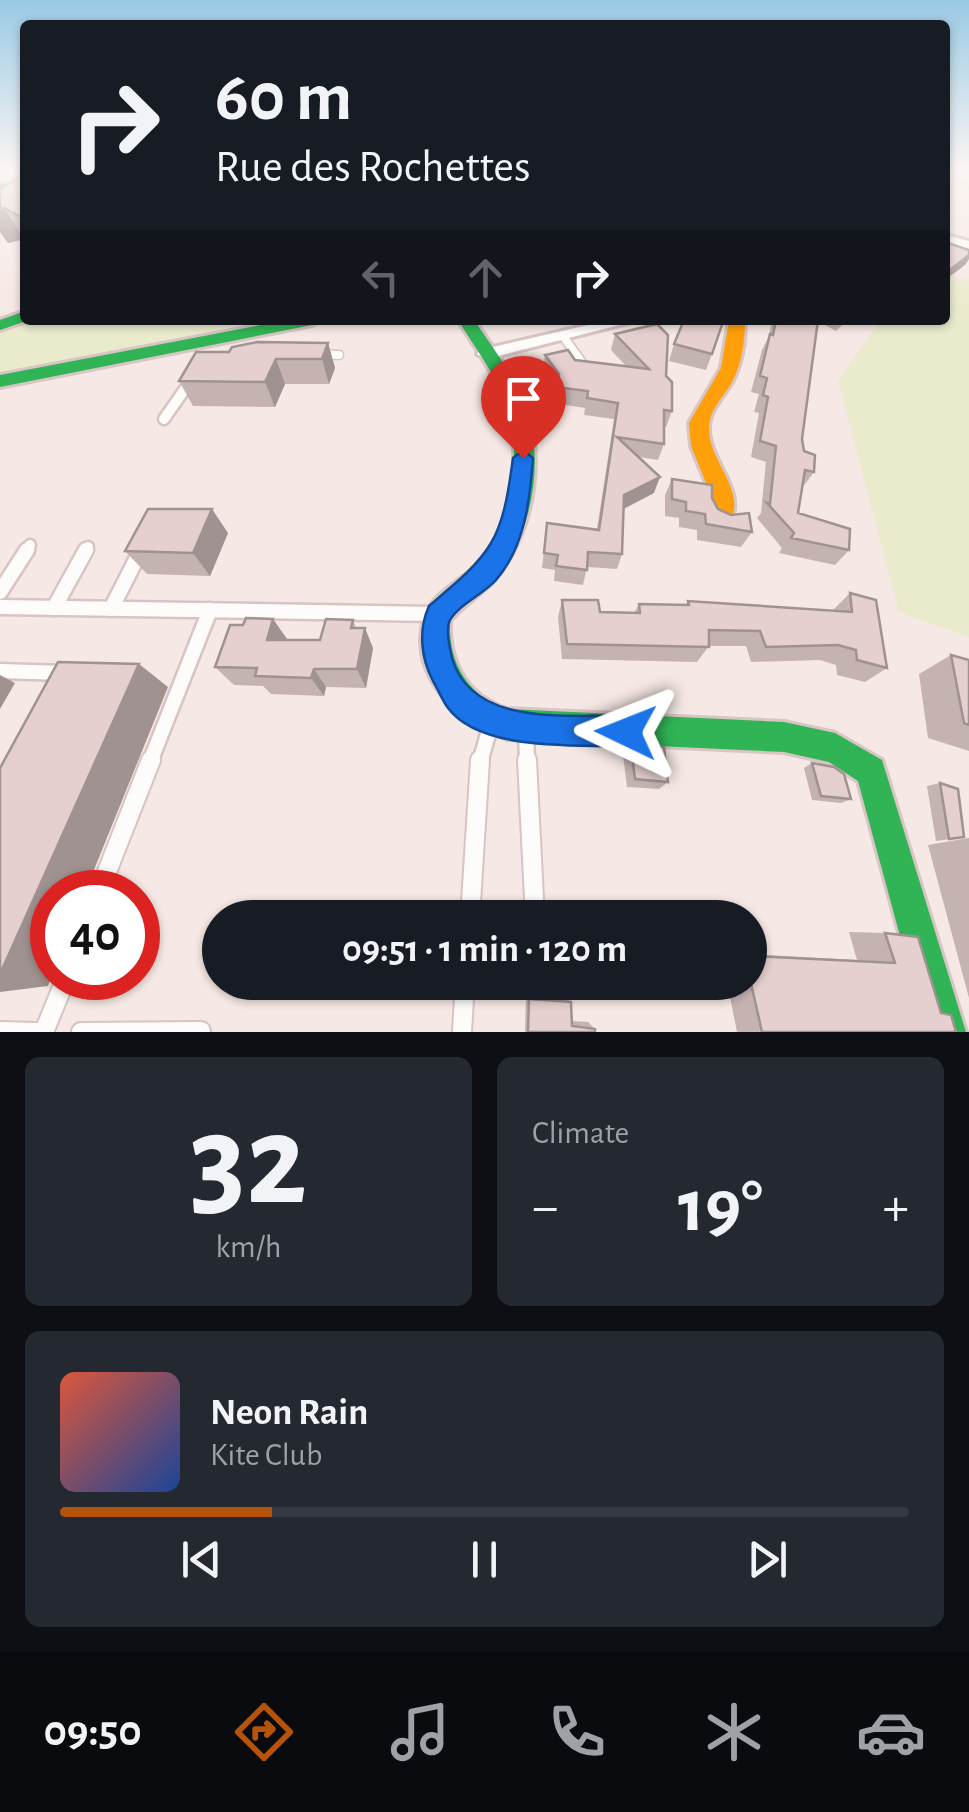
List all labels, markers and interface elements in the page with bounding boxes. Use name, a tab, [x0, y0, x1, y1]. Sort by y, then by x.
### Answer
icon: right	[50, 60, 180, 190]
text: 60 m	[215, 63, 352, 133]
text: Rue des Rochettes	[215, 145, 531, 190]
icon: left	[353, 250, 408, 305]
icon: ahead	[458, 250, 513, 305]
icon: right	[563, 250, 618, 305]
pin	[481, 356, 566, 459]
icon: arrive	[496, 371, 551, 426]
position arrow	[574, 680, 678, 784]
speed limit sign: 40	[30, 870, 160, 1000]
text: 09:51 · 1 min · 120 m	[342, 931, 627, 969]
text: 32	[190, 1098, 307, 1228]
text: Climate	[532, 1117, 629, 1149]
text: 19°	[678, 1170, 763, 1245]
text: −	[532, 1180, 558, 1235]
text: +	[883, 1180, 909, 1235]
text: km/h	[215, 1231, 282, 1263]
text: Neon Rain	[210, 1394, 368, 1432]
text: Kite Club	[210, 1439, 322, 1471]
icon: previous	[174, 1532, 229, 1587]
icon: pause	[457, 1532, 512, 1587]
icon: next	[740, 1532, 795, 1587]
icon: directions	[229, 1697, 299, 1767]
icon: music	[385, 1697, 455, 1767]
icon: phone	[542, 1697, 612, 1767]
icon: climate	[699, 1697, 769, 1767]
icon: car	[856, 1697, 926, 1767]
text: 09:50	[43, 1709, 142, 1754]

